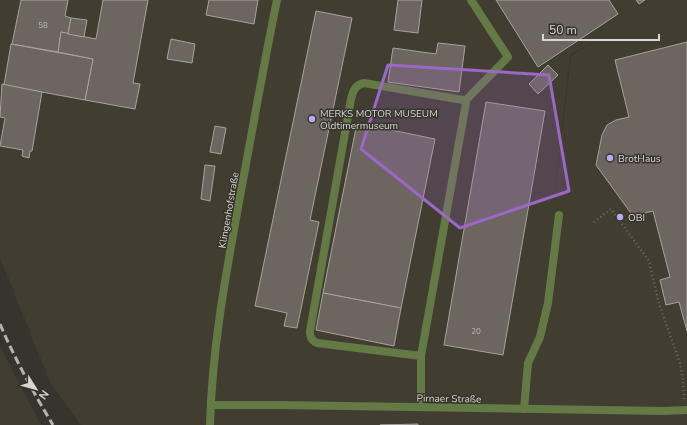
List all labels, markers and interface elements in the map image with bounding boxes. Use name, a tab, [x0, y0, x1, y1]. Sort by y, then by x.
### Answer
scale bar	[543, 16, 659, 42]
house number: 58	[38, 20, 48, 31]
text: 50 m	[549, 22, 577, 38]
place label: MERKS MOTOR MUSEUM Oldtimermuseum	[320, 107, 438, 133]
marker: MERKS MOTOR MUSEUM Oldtimermuseum	[307, 114, 317, 124]
place label: BrotHaus	[618, 152, 661, 166]
marker: BrotHaus	[605, 153, 615, 163]
street label: Klingenhofstraße	[215, 171, 243, 249]
place label: OBI	[628, 211, 645, 225]
marker: OBI	[615, 212, 625, 222]
house number: 20	[471, 326, 481, 337]
north arrow	[16, 369, 56, 409]
text: N	[35, 387, 52, 403]
street label: Pirnaer Straße	[417, 391, 481, 407]

